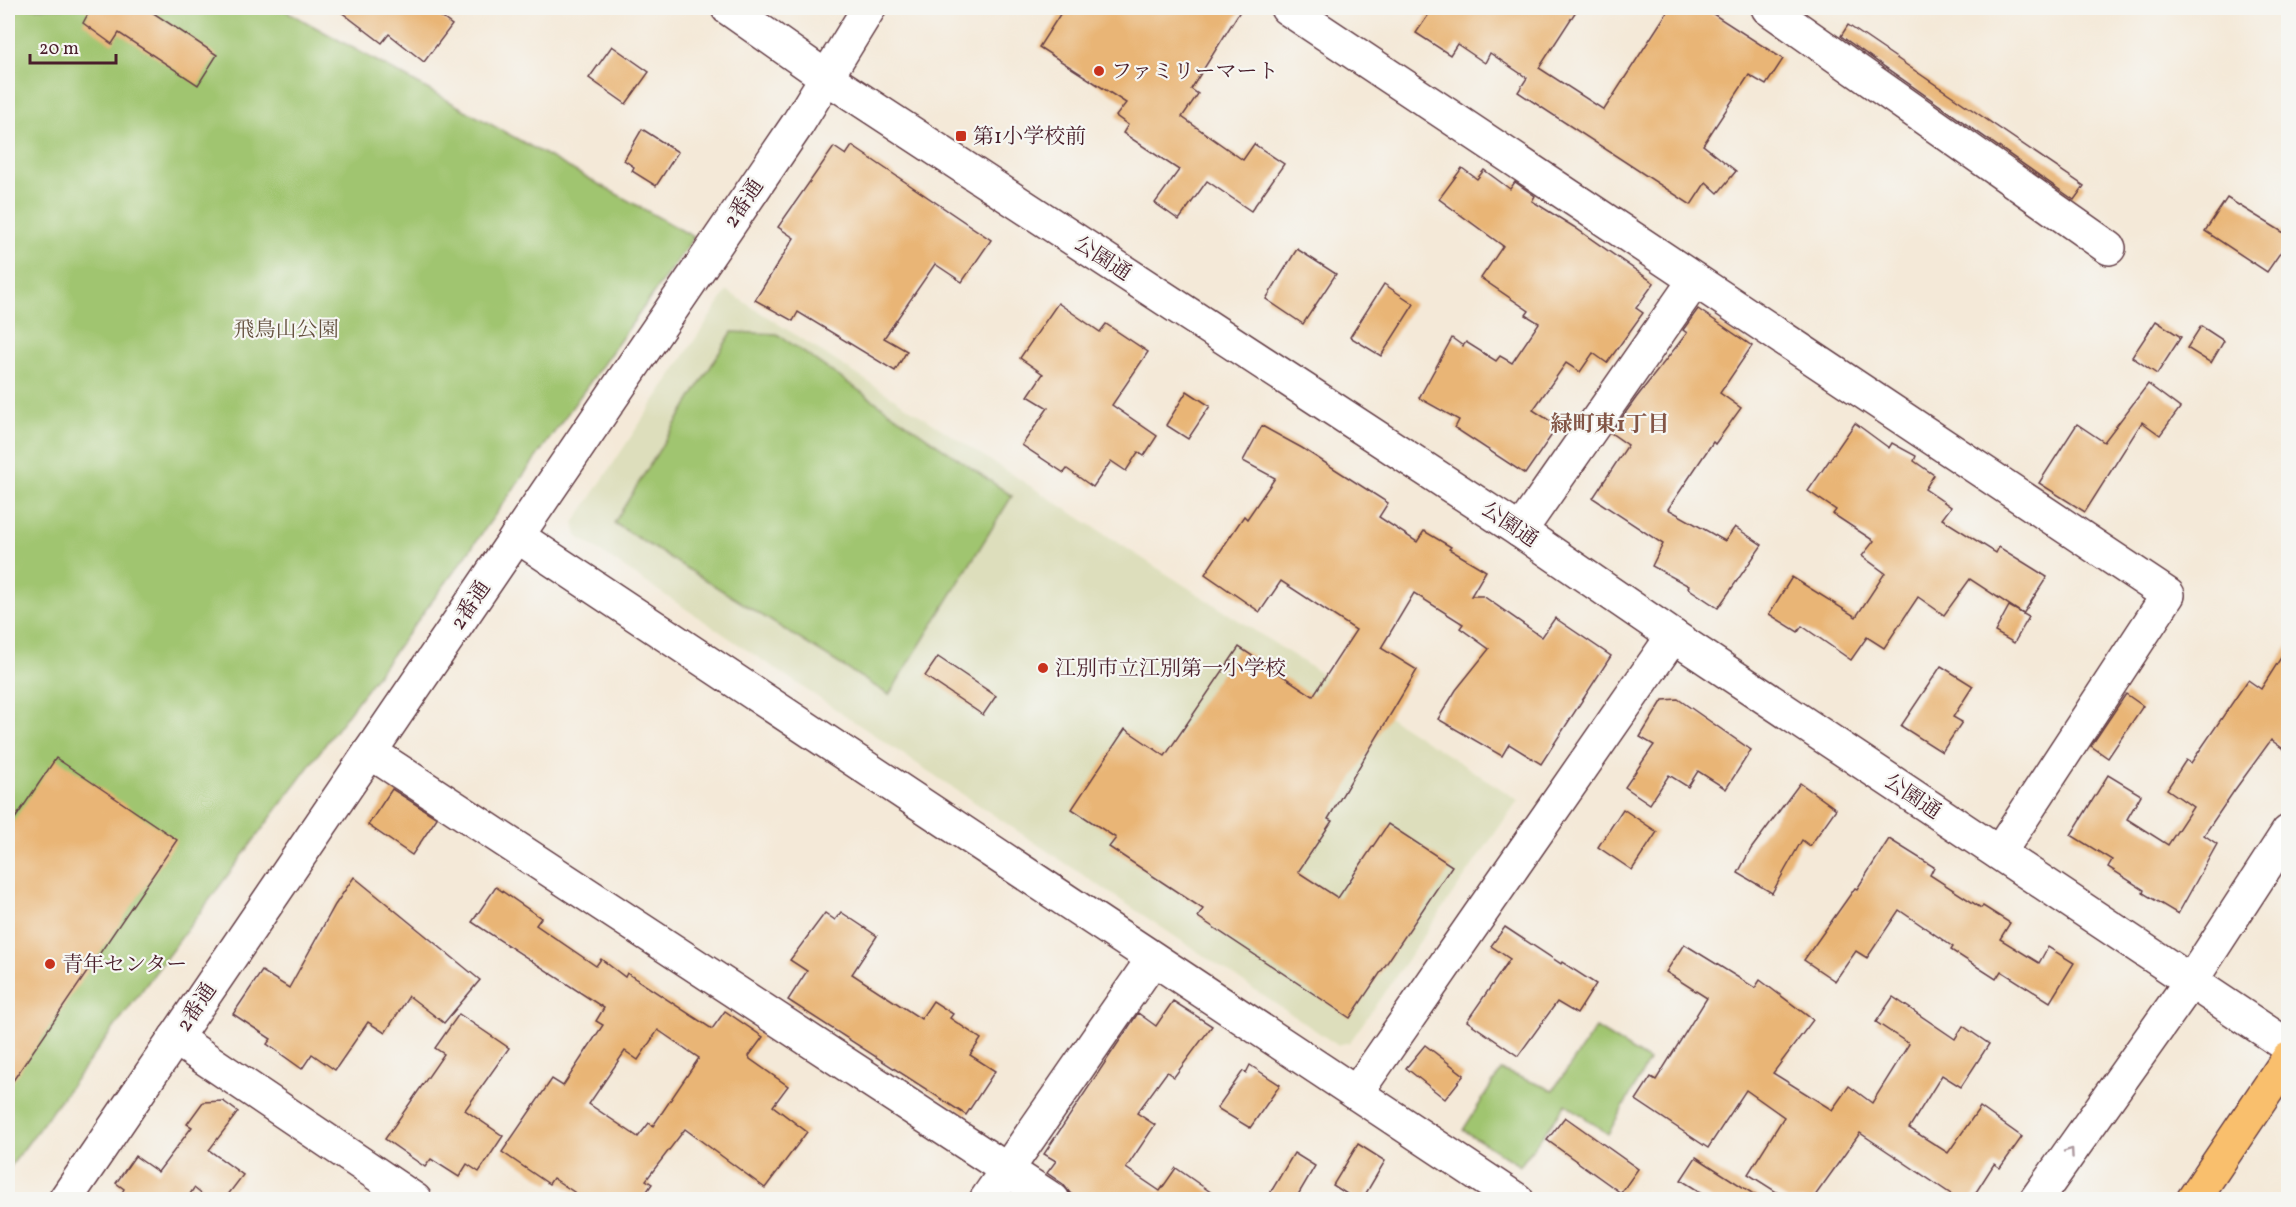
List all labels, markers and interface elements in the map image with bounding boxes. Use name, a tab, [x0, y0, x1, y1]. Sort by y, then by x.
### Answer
scale bar	[30, 27, 116, 65]
text: 20 m	[39, 37, 79, 62]
place label: ファミリーマート	[1111, 58, 1279, 87]
marker: ファミリーマート	[1092, 64, 1106, 78]
place label: 第1小学校前	[973, 123, 1086, 152]
marker: 第1小学校前	[954, 129, 968, 143]
street label: 2番通	[717, 174, 771, 234]
street label: 公園通	[1068, 230, 1136, 289]
park label: 飛鳥山公園	[234, 316, 339, 345]
district label: 緑町東1丁目	[1551, 410, 1669, 441]
street label: 公園通	[1475, 496, 1543, 555]
street label: 2番通	[444, 576, 498, 636]
place label: 江別市立江別第一小学校	[1055, 655, 1286, 684]
marker: 江別市立江別第一小学校	[1036, 661, 1050, 675]
street label: 公園通	[1878, 768, 1946, 827]
place label: 青年センター	[62, 951, 187, 980]
marker: 青年センター	[43, 957, 57, 971]
street label: 2番通	[170, 978, 224, 1038]
one-way arrow	[2063, 1147, 2074, 1158]

